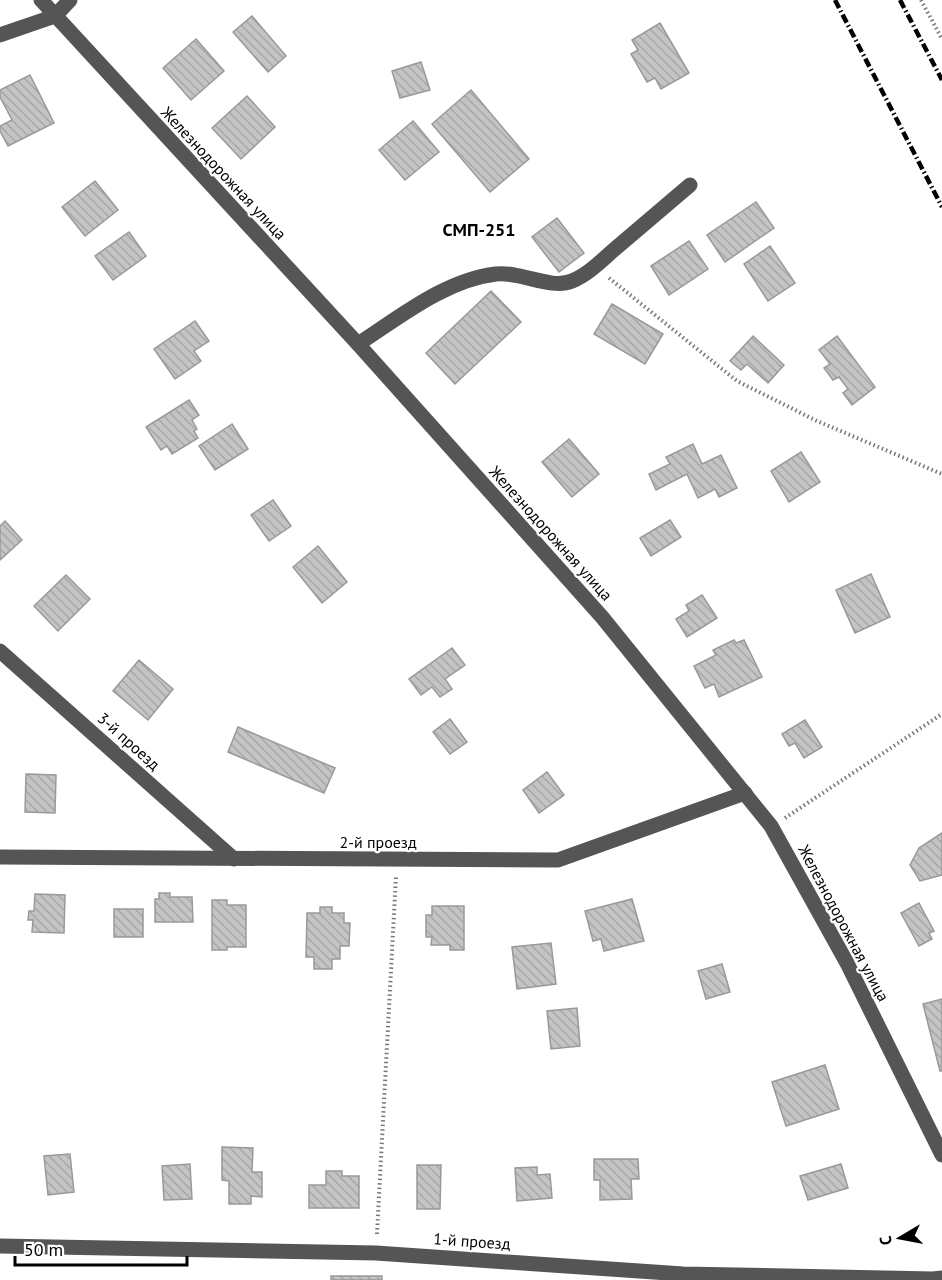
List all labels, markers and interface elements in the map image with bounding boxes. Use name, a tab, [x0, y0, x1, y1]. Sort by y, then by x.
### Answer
street label: Железнодорожная улица	[156, 102, 291, 244]
district label: СМП-251	[442, 218, 516, 241]
street label: Железнодорожная улица	[485, 461, 617, 605]
street label: 3-й проезд	[94, 708, 165, 774]
street label: 2-й проезд	[339, 832, 417, 852]
street label: Железнодорожная улица	[794, 840, 894, 1005]
north arrow	[870, 1208, 930, 1268]
street label: 1-й проезд	[433, 1228, 512, 1254]
scale bar	[15, 1229, 188, 1267]
text: С	[875, 1234, 896, 1247]
text: 50 m	[24, 1238, 63, 1261]

